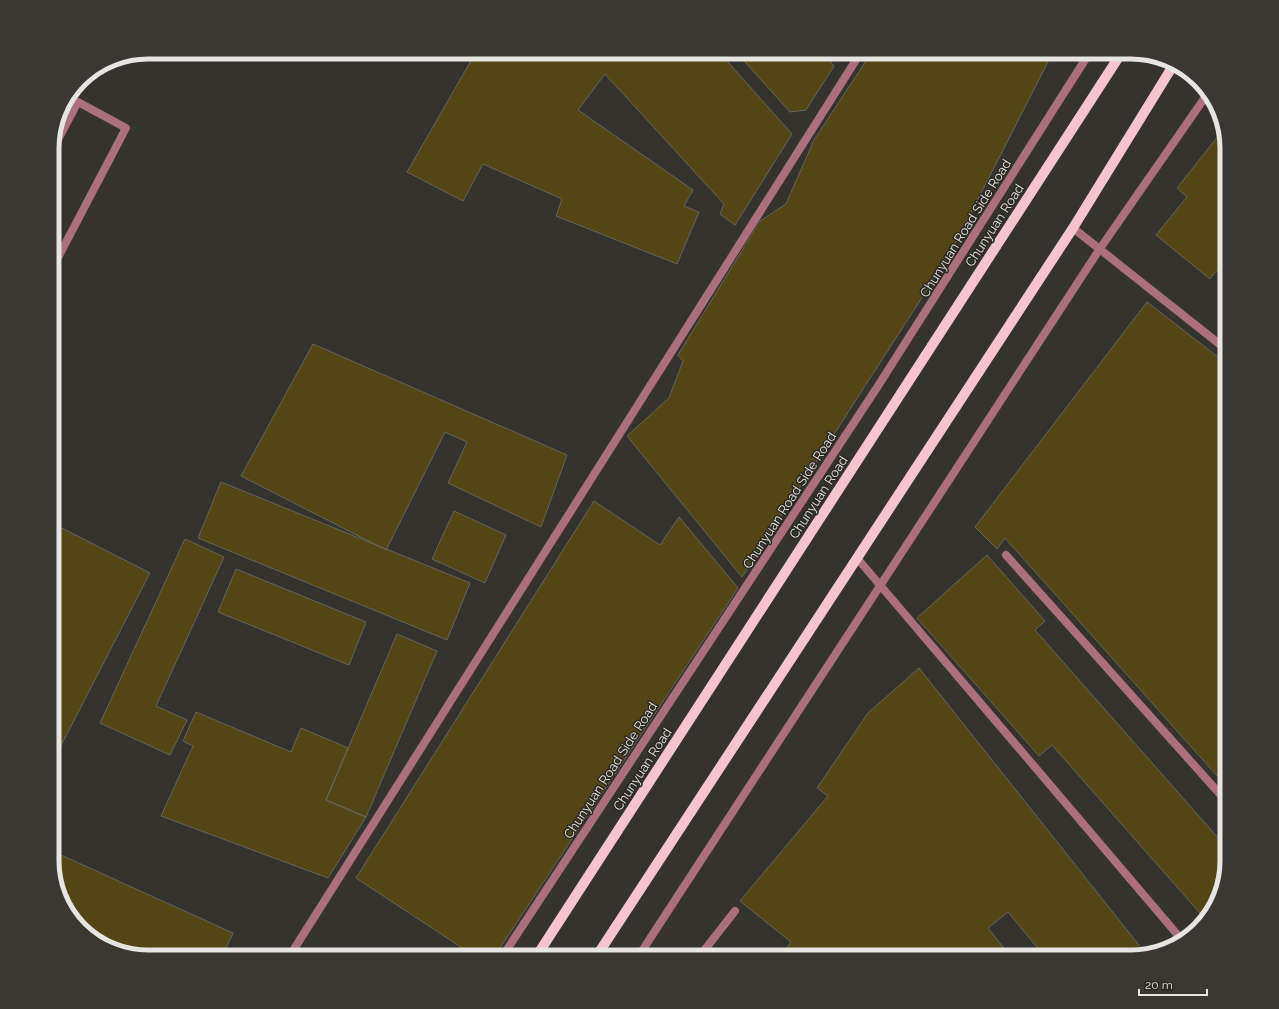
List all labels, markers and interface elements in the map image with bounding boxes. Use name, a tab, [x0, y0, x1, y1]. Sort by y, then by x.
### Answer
street label: Chunyuan Road Side Road	[917, 157, 1014, 300]
street label: Chunyuan Road	[962, 181, 1027, 269]
street label: Chunyuan Road Side Road	[740, 429, 839, 571]
street label: Chunyuan Road	[786, 453, 851, 541]
street label: Chunyuan Road Side Road	[561, 699, 660, 841]
street label: Chunyuan Road	[610, 725, 675, 813]
scale bar	[1139, 971, 1207, 997]
text: 20 m	[1145, 978, 1173, 992]

